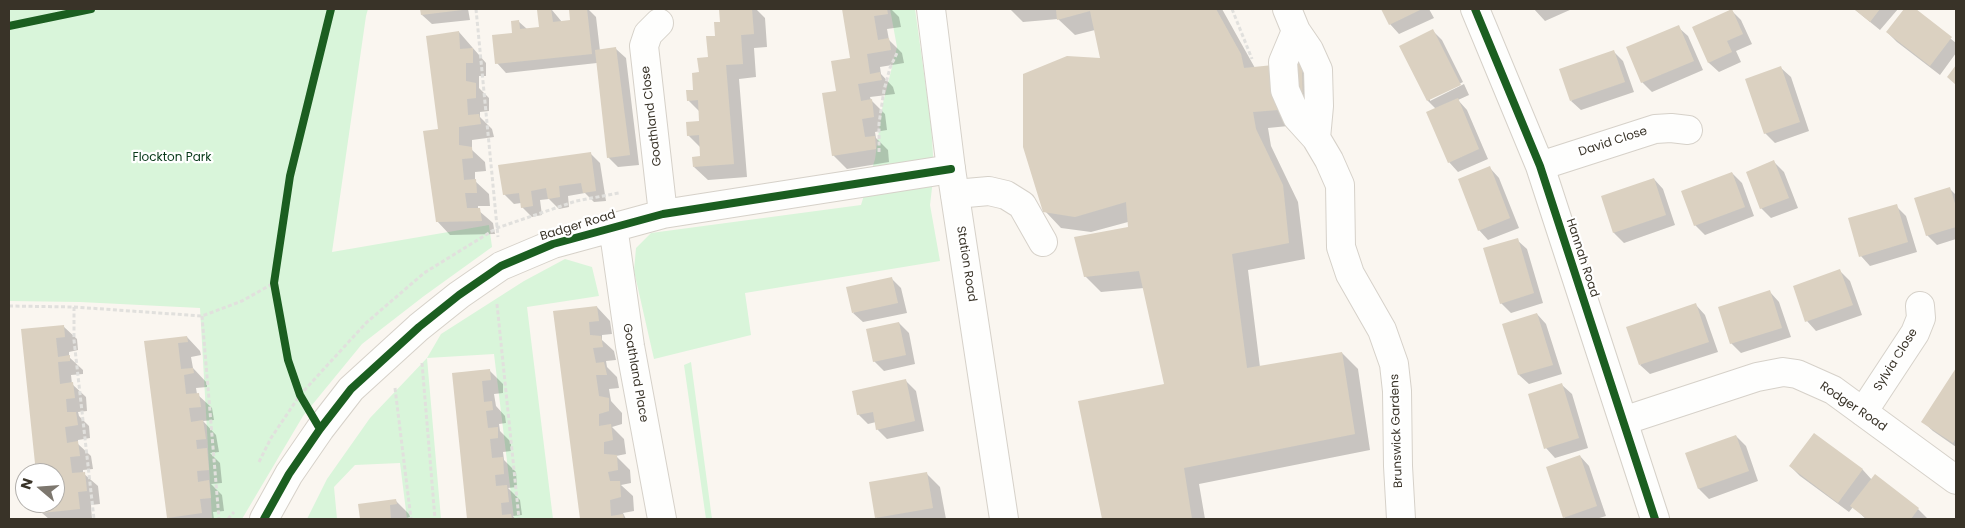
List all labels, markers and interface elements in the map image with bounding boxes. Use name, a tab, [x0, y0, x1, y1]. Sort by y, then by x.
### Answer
street label: Goathland Close	[639, 65, 665, 167]
street label: David Close	[1577, 124, 1649, 160]
park label: Flockton Park	[133, 151, 211, 165]
street label: Badger Road	[539, 208, 617, 244]
street label: Hannah Road	[1562, 217, 1602, 299]
street label: Station Road	[953, 225, 979, 303]
street label: Goathland Place	[619, 323, 651, 423]
street label: Sylvia Close	[1871, 326, 1921, 394]
street label: Brunswick Gardens	[1388, 374, 1406, 488]
street label: Rodger Road	[1817, 379, 1889, 435]
north arrow	[15, 463, 65, 513]
text: N	[16, 476, 38, 492]

